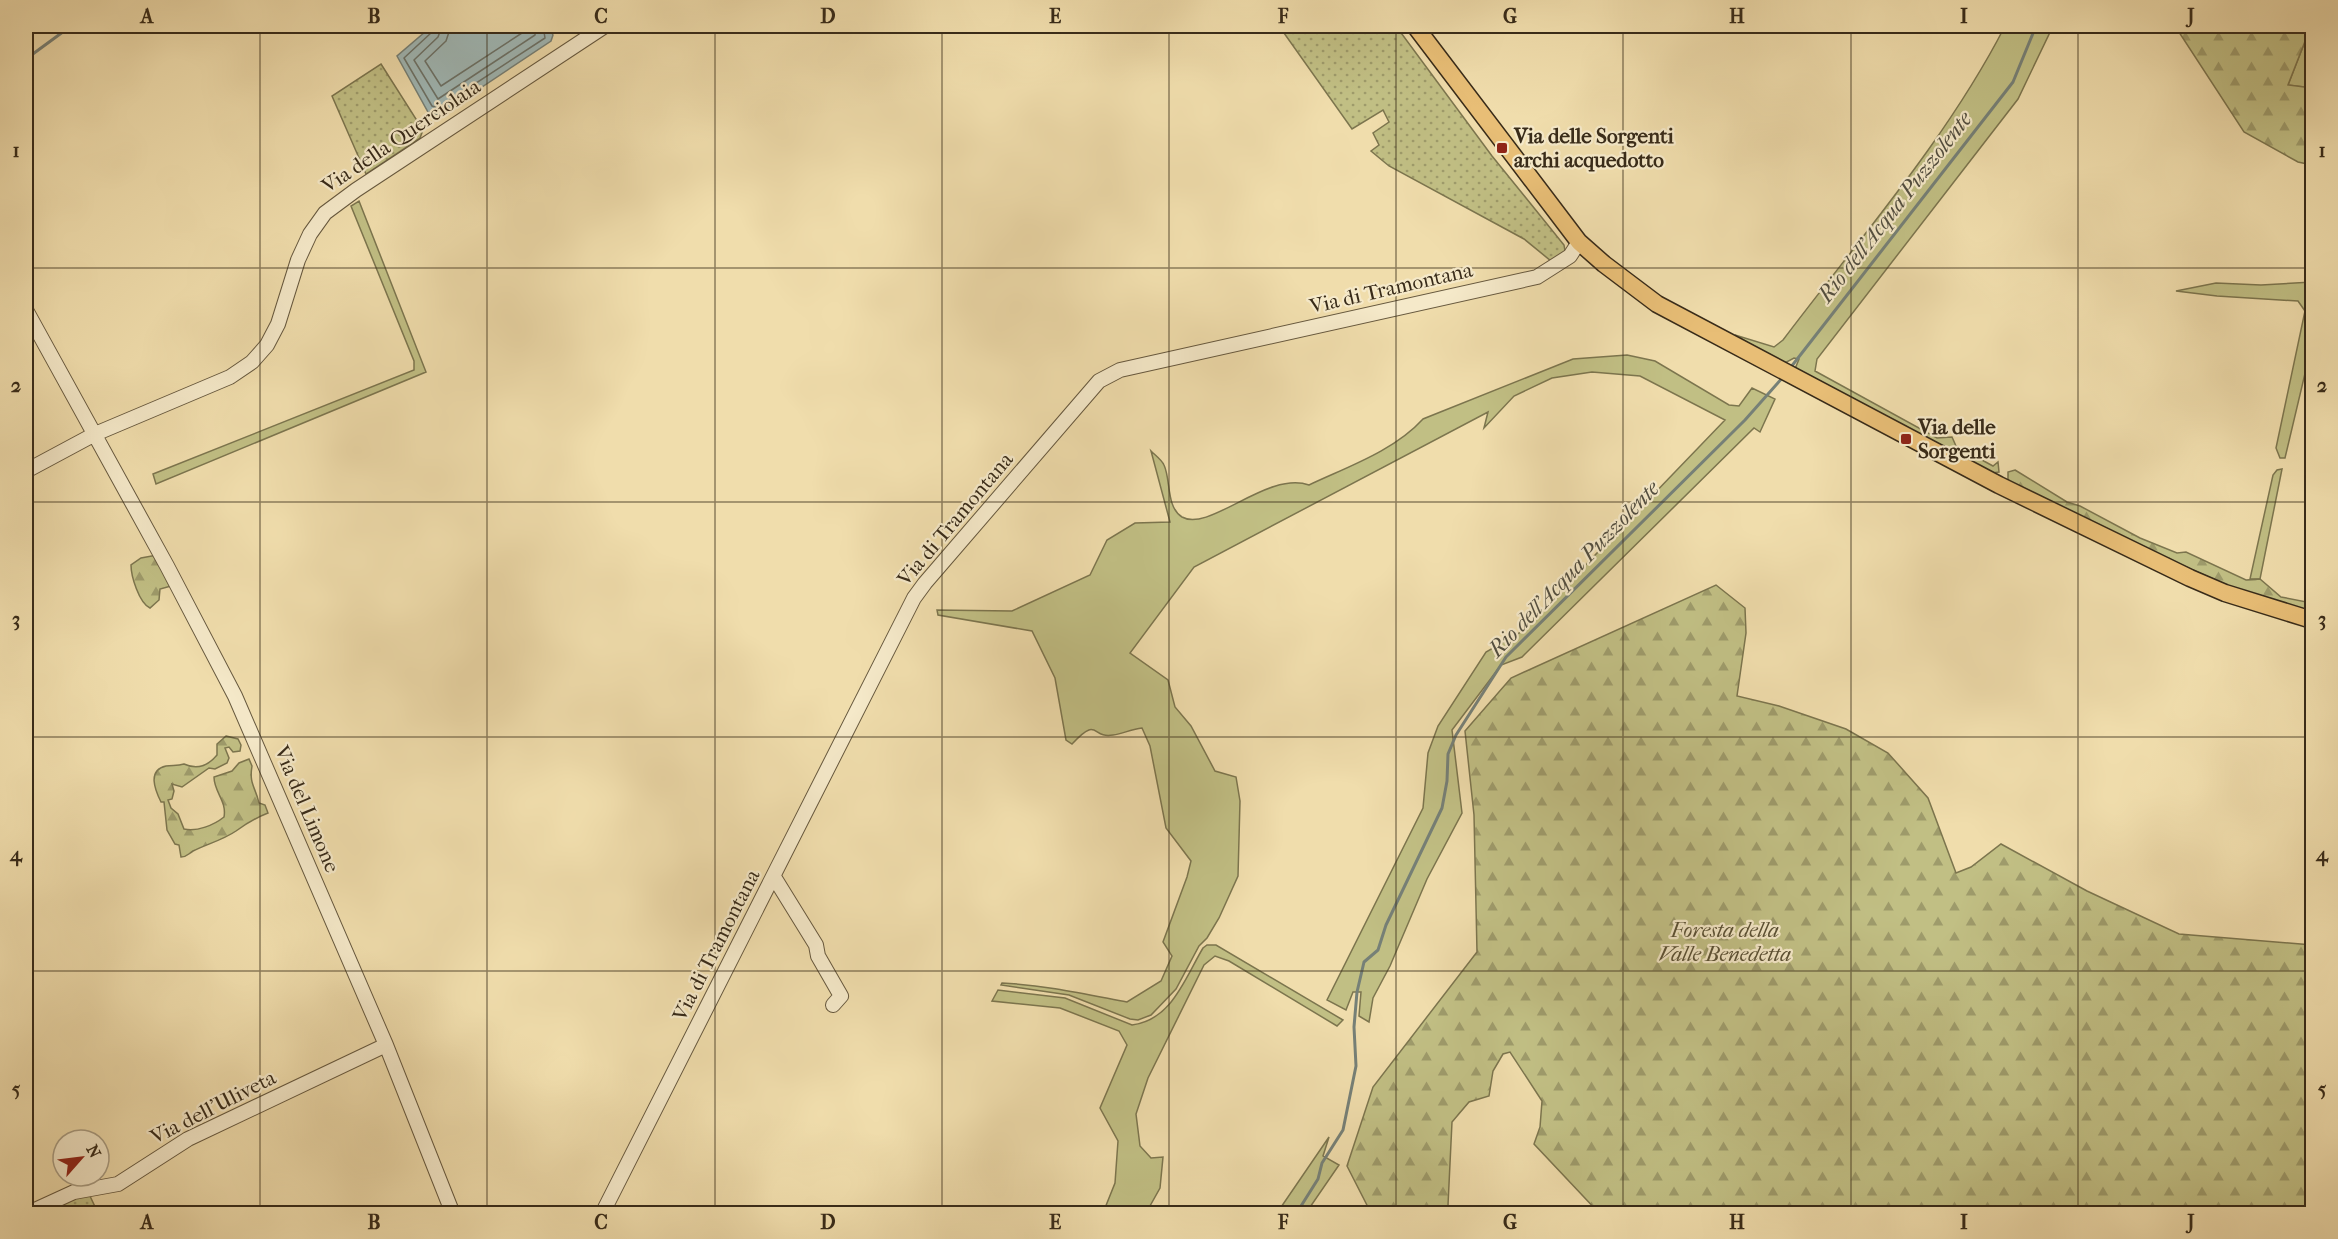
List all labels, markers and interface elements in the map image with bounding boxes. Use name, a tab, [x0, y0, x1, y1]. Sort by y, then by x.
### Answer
text: A	[139, 5, 155, 28]
text: B	[367, 5, 381, 28]
text: C	[594, 5, 608, 28]
text: D	[820, 5, 836, 28]
text: E	[1049, 5, 1061, 28]
text: F	[1277, 5, 1289, 28]
text: G	[1503, 5, 1517, 28]
text: H	[1729, 5, 1745, 28]
text: I	[1960, 5, 1968, 28]
text: J	[2185, 5, 2195, 28]
street label: Via della Querciolaia	[316, 74, 485, 199]
water label: Rio dell'Acqua Puzzolente	[1811, 106, 1978, 309]
place label: Via delle Sorgenti archi acquedotto	[1513, 124, 1674, 172]
text: 1	[12, 139, 20, 162]
text: 1	[2318, 139, 2326, 162]
marker: Via delle Sorgenti archi acquedotto	[1495, 141, 1509, 155]
street label: Via di Tramontana	[1306, 258, 1475, 319]
text: 2	[11, 374, 21, 397]
text: 2	[2317, 374, 2327, 397]
place label: Via delle Sorgenti	[1917, 415, 1996, 463]
marker: Via delle Sorgenti	[1899, 432, 1913, 446]
street label: Via di Tramontana	[892, 447, 1018, 591]
water label: Rio dell'Acqua Puzzolente	[1482, 475, 1666, 664]
text: 3	[12, 608, 20, 631]
text: 3	[2318, 608, 2326, 631]
street label: Via del Limone	[269, 741, 344, 876]
text: 4	[9, 843, 23, 867]
text: 4	[2315, 843, 2329, 867]
street label: Via di Tramontana	[667, 865, 765, 1026]
park label: Foresta della Valle Benedetta	[1659, 918, 1791, 966]
street label: Via dell'Uliveta	[145, 1065, 280, 1149]
text: 5	[12, 1078, 21, 1101]
text: 5	[2318, 1078, 2327, 1101]
north arrow	[51, 1128, 111, 1188]
text: N	[83, 1141, 105, 1162]
text: A	[139, 1211, 155, 1234]
text: B	[367, 1211, 381, 1234]
text: C	[594, 1211, 608, 1234]
text: D	[820, 1211, 836, 1234]
text: E	[1049, 1211, 1061, 1234]
text: F	[1277, 1211, 1289, 1234]
text: G	[1503, 1211, 1517, 1234]
text: H	[1729, 1211, 1745, 1234]
text: I	[1960, 1211, 1968, 1234]
text: J	[2185, 1211, 2195, 1234]

